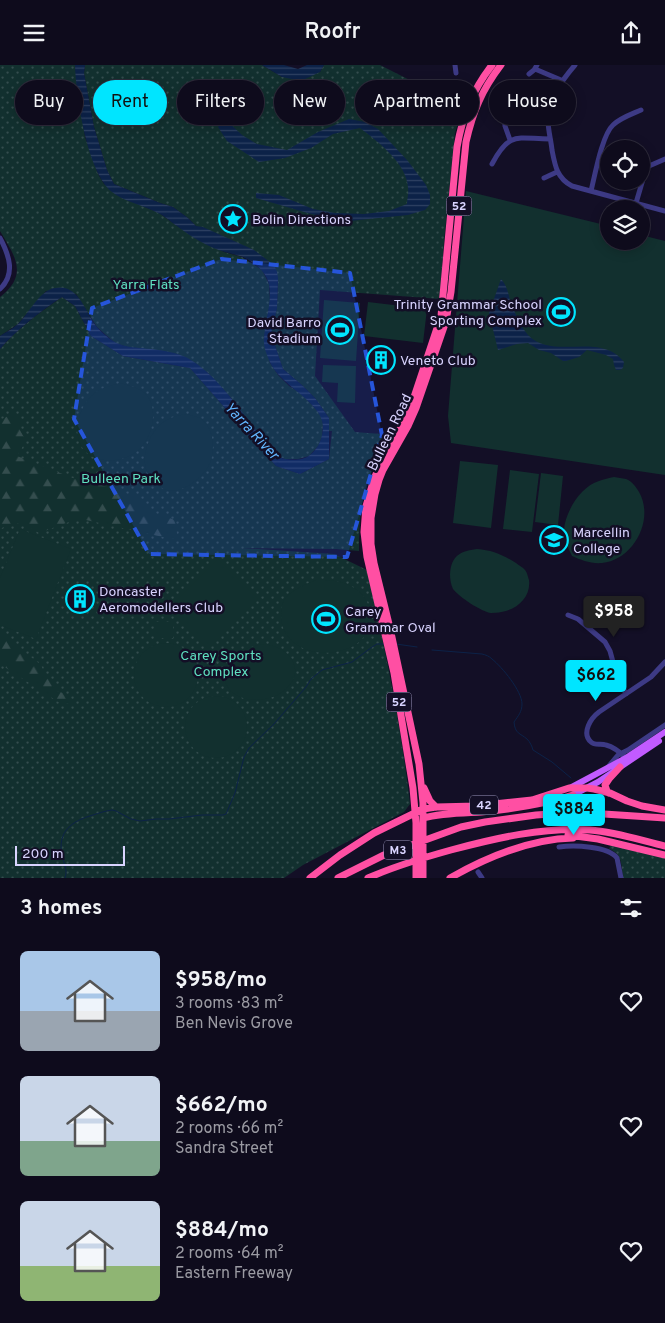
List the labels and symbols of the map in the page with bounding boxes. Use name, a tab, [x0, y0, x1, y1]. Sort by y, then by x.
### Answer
road number: 52	[446, 197, 472, 215]
place icon: Bolin Directions	[218, 204, 248, 234]
place label: Bolin Directions	[252, 212, 351, 229]
park label: Yarra Flats	[112, 277, 180, 294]
place label: Trinity Grammar School Sporting Complex	[394, 297, 542, 330]
sports icon: Trinity Grammar School Sporting Complex	[546, 297, 576, 327]
place label: David Barro Stadium	[247, 315, 321, 348]
sports icon: David Barro Stadium	[325, 315, 355, 345]
building icon: Veneto Club	[366, 345, 396, 375]
place label: Veneto Club	[400, 353, 476, 370]
street label: Bulleen Road	[364, 391, 416, 474]
water label: Yarra River	[219, 399, 283, 466]
park label: Bulleen Park	[81, 471, 161, 488]
school or university icon: Marcellin College	[539, 525, 569, 555]
place label: Marcellin College	[573, 525, 630, 558]
building icon: Doncaster Aeromodellers Club	[65, 584, 95, 614]
place label: Doncaster Aeromodellers Club	[99, 584, 223, 617]
pin: $958	[584, 595, 644, 638]
sports icon: Carey Grammar Oval	[311, 604, 341, 634]
place label: Carey Grammar Oval	[345, 604, 436, 637]
park label: Carey Sports Complex	[180, 648, 262, 681]
pin: $662	[566, 659, 626, 702]
road number: 52	[386, 693, 412, 711]
pin: $884	[544, 793, 604, 836]
road number: 42	[470, 795, 498, 815]
road number: M3	[384, 841, 412, 859]
scale bar	[15, 843, 125, 866]

